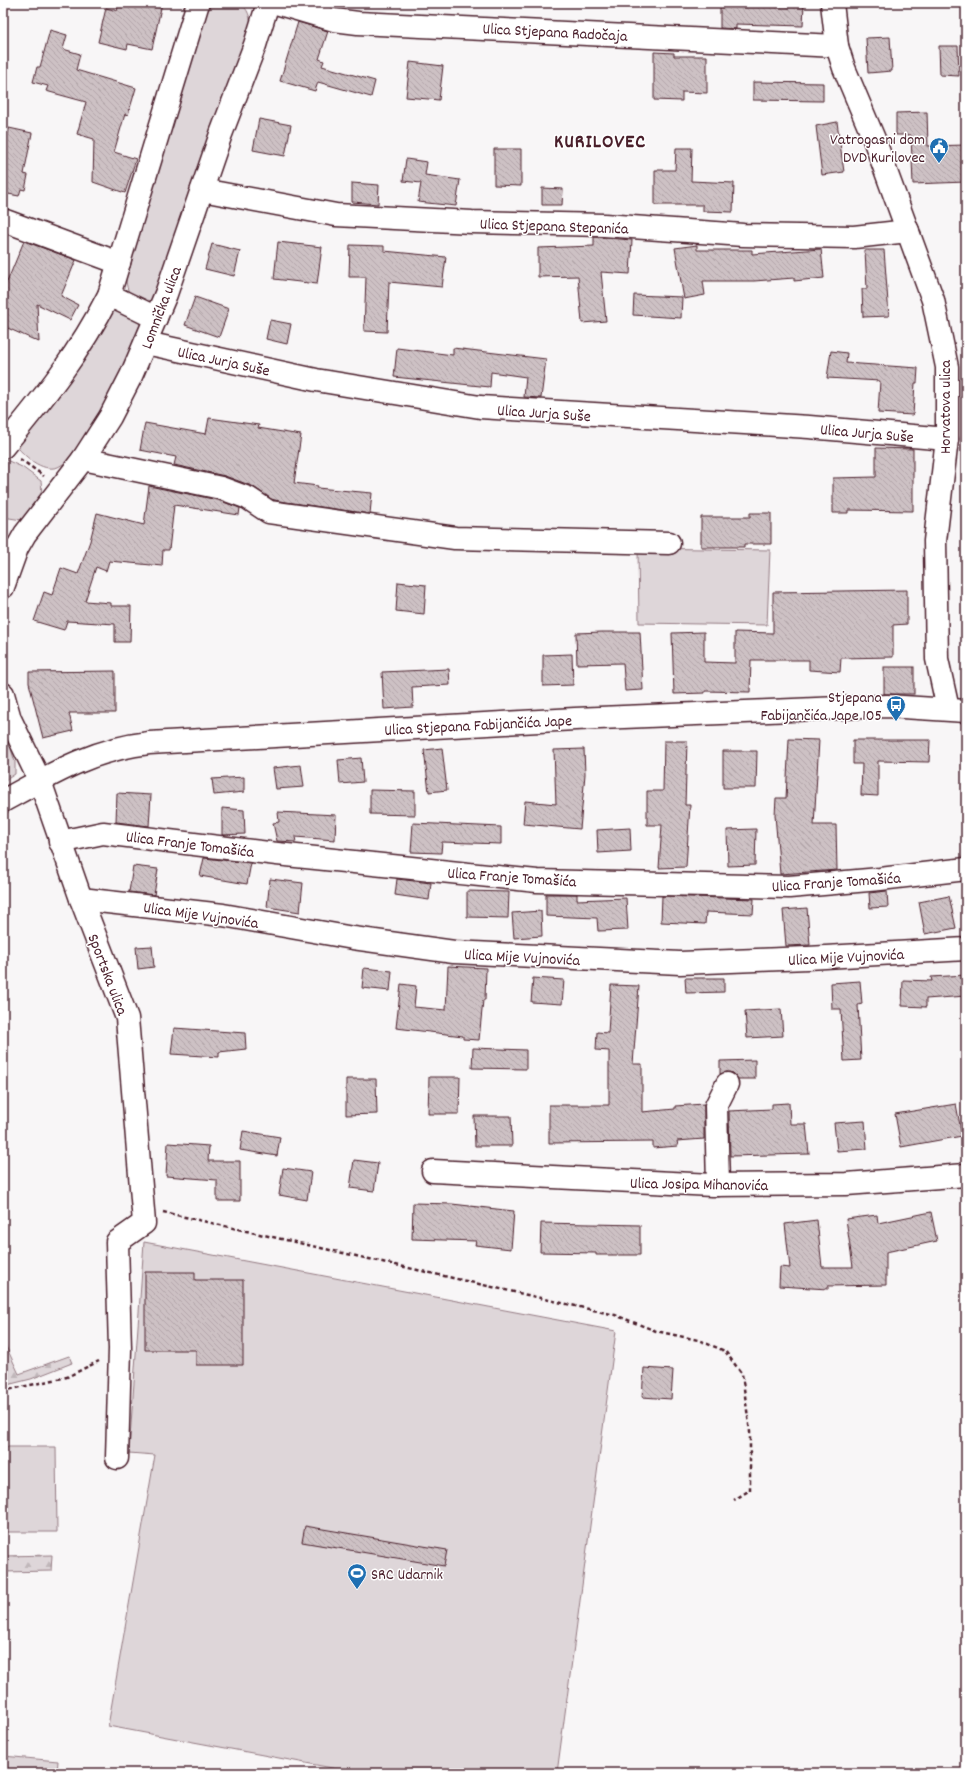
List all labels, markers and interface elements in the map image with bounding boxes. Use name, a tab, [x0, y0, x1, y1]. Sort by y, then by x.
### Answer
street label: Ulica Stjepana Radočaja	[482, 18, 628, 49]
district label: KURILOVEC	[554, 129, 646, 157]
place label: Vatrogasni dom DVD Kurilovec	[830, 129, 925, 170]
public building icon: Vatrogasni dom DVD Kurilovec	[928, 136, 950, 164]
street label: Ulica Stjepana Stepanića	[479, 213, 629, 242]
street label: Lomnička ulica	[136, 263, 189, 352]
street label: Ulica Jurja Suše	[175, 341, 272, 383]
street label: Horvatova ulica	[935, 360, 958, 454]
street label: Ulica Jurja Suše	[496, 400, 591, 429]
street label: Ulica Jurja Suše	[819, 419, 915, 450]
place label: Stjepana Fabijančića Jape 105	[760, 687, 882, 728]
bus stop icon: Stjepana Fabijančića Jape 105	[885, 694, 907, 722]
street label: Ulica Stjepana Fabijančića Jape	[384, 710, 573, 743]
street label: Ulica Franje Tomašića	[124, 826, 256, 865]
street label: Ulica Franje Tomašića	[447, 863, 578, 895]
street label: Ulica Franje Tomašića	[771, 867, 902, 899]
street label: Ulica Mije Vujnovića	[142, 897, 260, 936]
street label: Sportska ulica	[81, 931, 133, 1019]
street label: Ulica Mije Vujnovića	[463, 944, 581, 973]
street label: Ulica Mije Vujnovića	[788, 944, 905, 973]
street label: Ulica Josipa Mihanovića	[630, 1173, 769, 1198]
sports icon: SRC Udarnik	[346, 1562, 368, 1590]
place label: SRC Udarnik	[371, 1564, 443, 1587]

